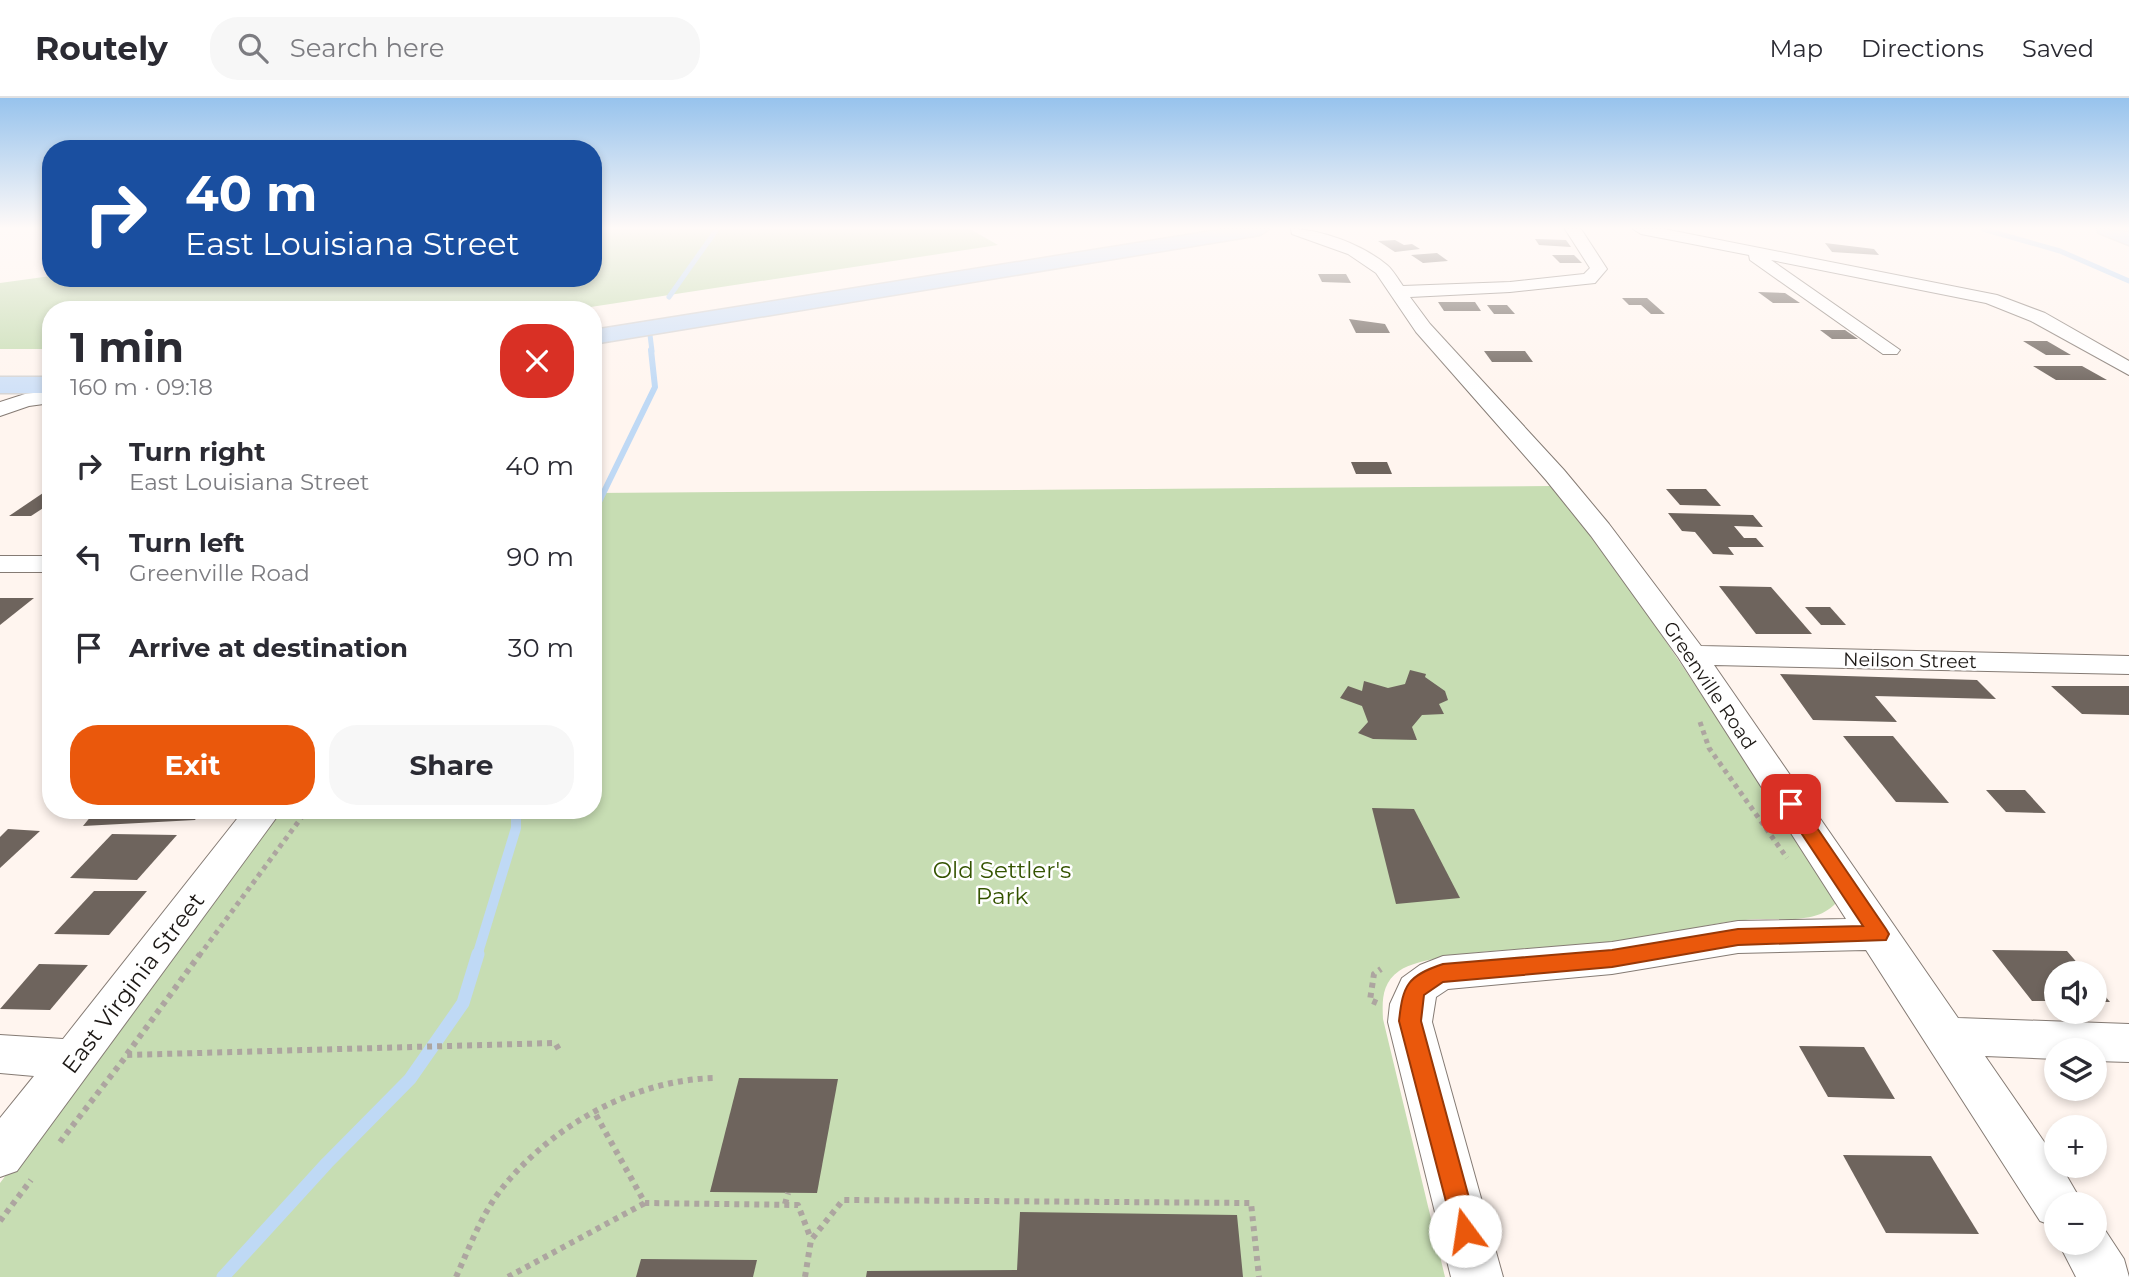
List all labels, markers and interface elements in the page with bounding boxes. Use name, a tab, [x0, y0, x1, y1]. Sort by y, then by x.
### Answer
search box	[210, 17, 700, 80]
text: Routely	[35, 28, 168, 68]
icon: search	[234, 29, 272, 67]
text: Search here	[290, 32, 445, 64]
text: Map	[1770, 34, 1823, 63]
text: Directions	[1861, 34, 1984, 63]
text: Saved	[2022, 34, 2094, 63]
text: 40 m	[185, 164, 317, 223]
icon: right	[70, 168, 161, 259]
text: East Louisiana Street	[185, 224, 520, 263]
text: 1 min	[70, 321, 184, 373]
button: close	[500, 324, 574, 398]
text: 160 m · 09:18	[70, 373, 213, 401]
text: Turn right	[129, 436, 265, 468]
icon: right	[70, 447, 108, 485]
text: 40 m	[505, 450, 574, 482]
text: East Louisiana Street	[129, 468, 369, 496]
text: Turn left	[129, 527, 245, 559]
icon: left	[70, 538, 108, 576]
text: 90 m	[507, 541, 574, 573]
text: Greenville Road	[129, 559, 310, 587]
street label: Greenville Road	[1658, 617, 1761, 754]
icon: arrive	[70, 629, 108, 667]
text: Arrive at destination	[129, 632, 408, 664]
text: 30 m	[508, 632, 574, 664]
street label: Neilson Street	[1843, 648, 1977, 673]
button: Exit	[70, 725, 315, 805]
button: Share	[329, 725, 574, 805]
pin	[1761, 774, 1821, 834]
icon: arrive	[1772, 785, 1810, 823]
park label: Old Settler's Park	[933, 856, 1071, 910]
street label: East Virginia Street	[56, 887, 210, 1079]
map controls	[2044, 961, 2107, 1255]
button: sound	[2044, 961, 2107, 1024]
button: layers	[2044, 1038, 2107, 1101]
button: +	[2044, 1115, 2107, 1178]
button: −	[2044, 1192, 2107, 1255]
position arrow	[1428, 1194, 1502, 1268]

